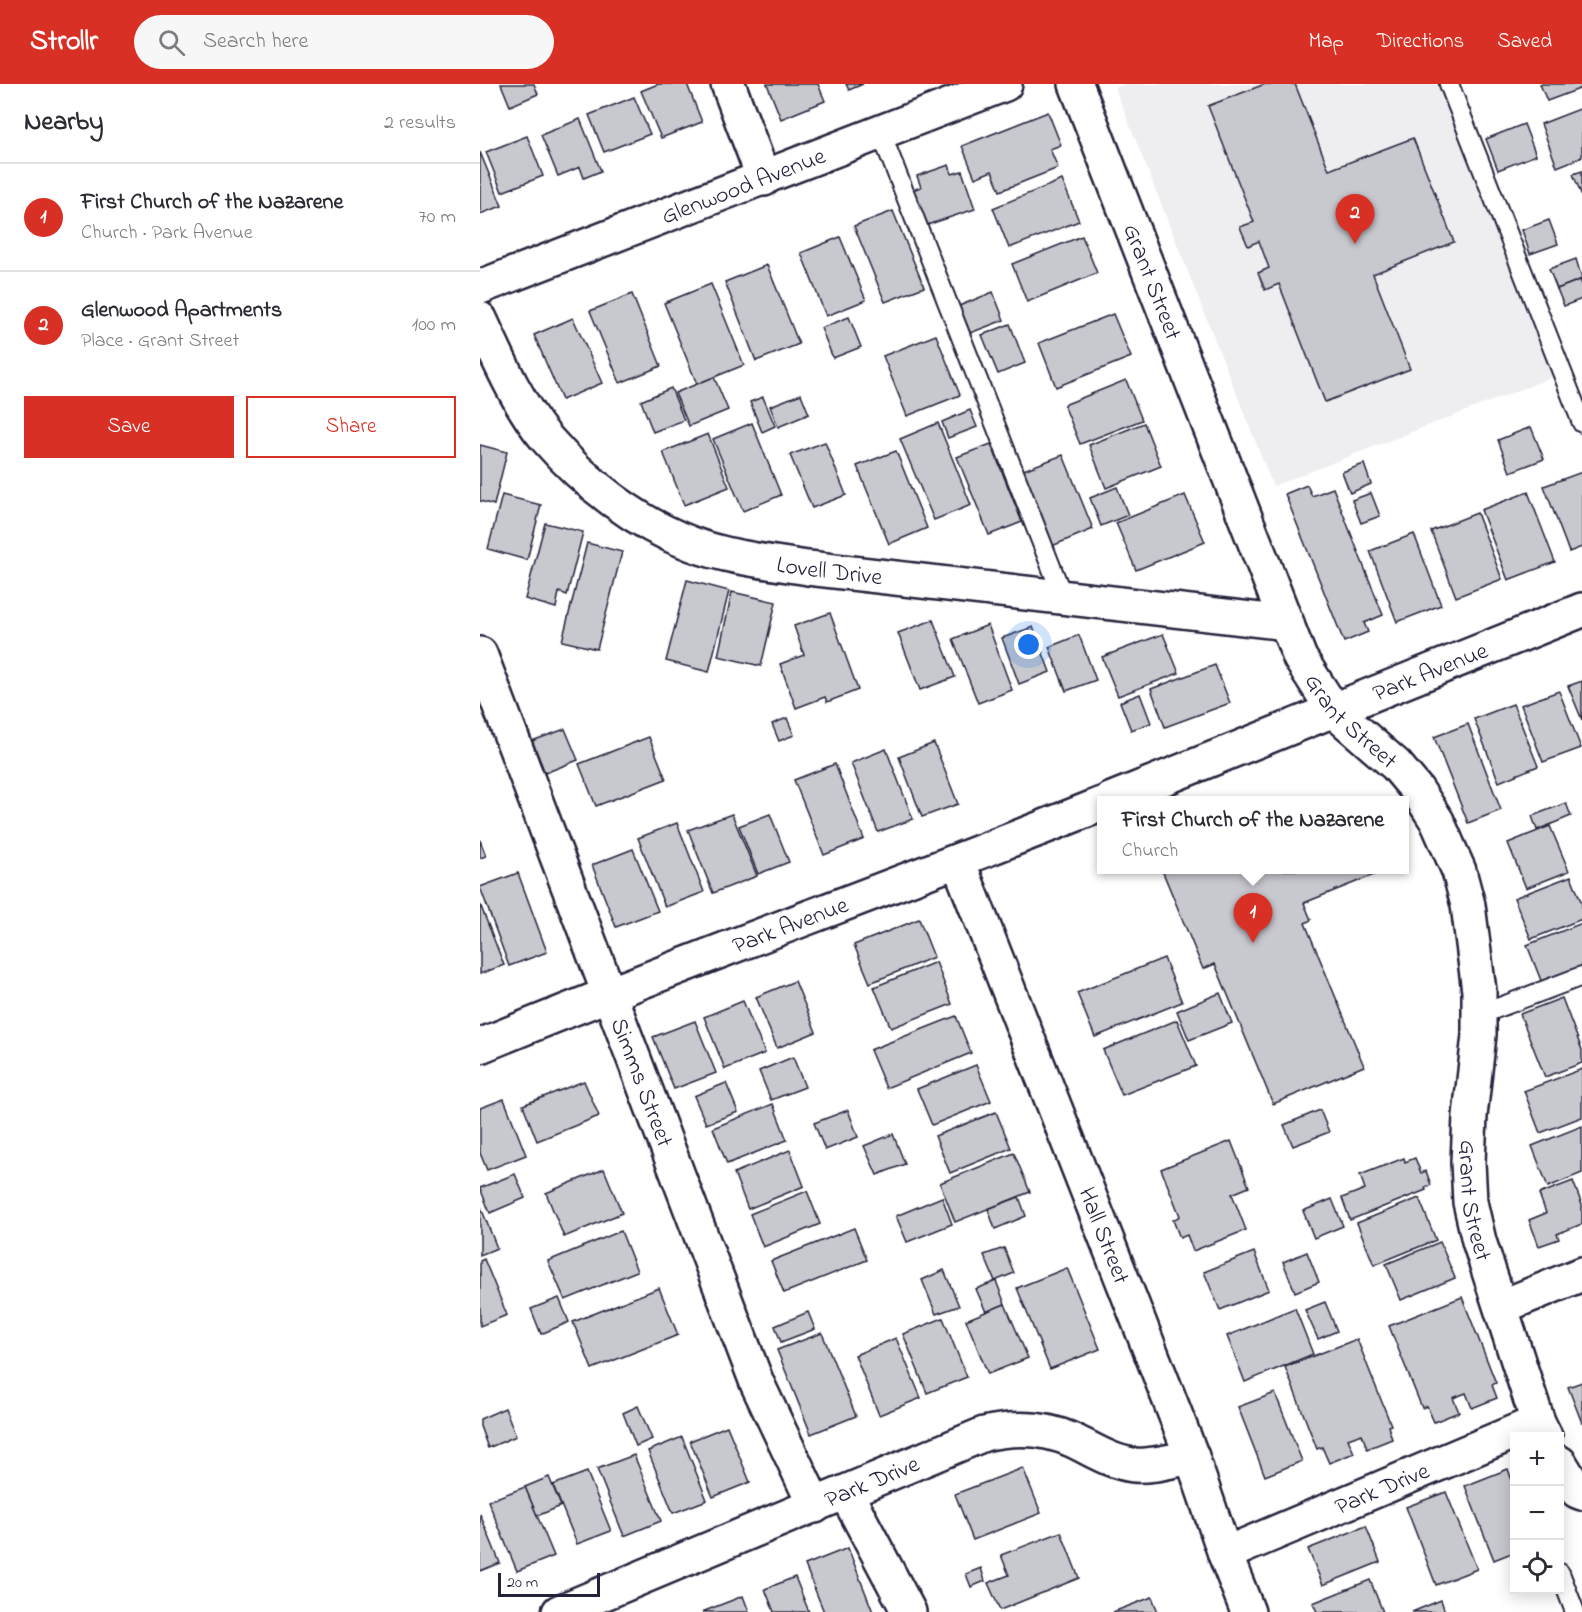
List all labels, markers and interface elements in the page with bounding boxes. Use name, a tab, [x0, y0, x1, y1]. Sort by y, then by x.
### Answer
search box	[134, 15, 554, 69]
text: Strollr	[30, 22, 98, 63]
icon: search	[155, 26, 188, 59]
text: Search here	[203, 26, 308, 58]
text: Map	[1308, 27, 1344, 57]
text: Directions	[1377, 27, 1464, 57]
text: Saved	[1497, 27, 1552, 57]
text: Nearby	[24, 104, 103, 142]
text: 2 results	[384, 109, 456, 138]
street label: Glenwood Avenue	[657, 140, 831, 235]
text: First Church of the Nazarene	[81, 187, 343, 219]
pin: 2	[1336, 194, 1374, 244]
text: 1	[40, 203, 47, 232]
text: 70 m	[419, 203, 456, 232]
text: Church · Park Avenue	[81, 219, 253, 248]
street label: Grant Street	[1112, 219, 1189, 346]
text: Glenwood Apartments	[81, 295, 282, 327]
text: 2	[39, 311, 48, 340]
text: 100 m	[412, 311, 456, 340]
text: Place · Grant Street	[81, 327, 239, 356]
button: Save	[24, 396, 234, 458]
button: Share	[246, 396, 456, 458]
street label: Lovell Drive	[774, 549, 884, 596]
your location	[1014, 630, 1043, 659]
street label: Park Avenue	[1368, 635, 1494, 712]
street label: Grant Street	[1294, 667, 1404, 779]
popup	[1097, 796, 1409, 874]
text: First Church of the Nazarene	[1122, 805, 1384, 837]
text: Church	[1122, 837, 1178, 866]
street label: Park Avenue	[728, 889, 854, 965]
pin: 1	[1234, 894, 1272, 943]
street label: Simms Street	[600, 1013, 681, 1153]
street label: Grant Street	[1448, 1139, 1499, 1266]
street label: Hall Street	[1068, 1182, 1137, 1290]
map controls	[1510, 1432, 1564, 1594]
button: +	[1510, 1432, 1564, 1486]
street label: Park Drive	[820, 1448, 926, 1519]
street label: Park Drive	[1330, 1455, 1435, 1526]
button: −	[1510, 1486, 1564, 1540]
button: locate	[1510, 1540, 1564, 1594]
scale bar	[498, 1570, 600, 1598]
text: 20 m	[507, 1571, 538, 1595]

